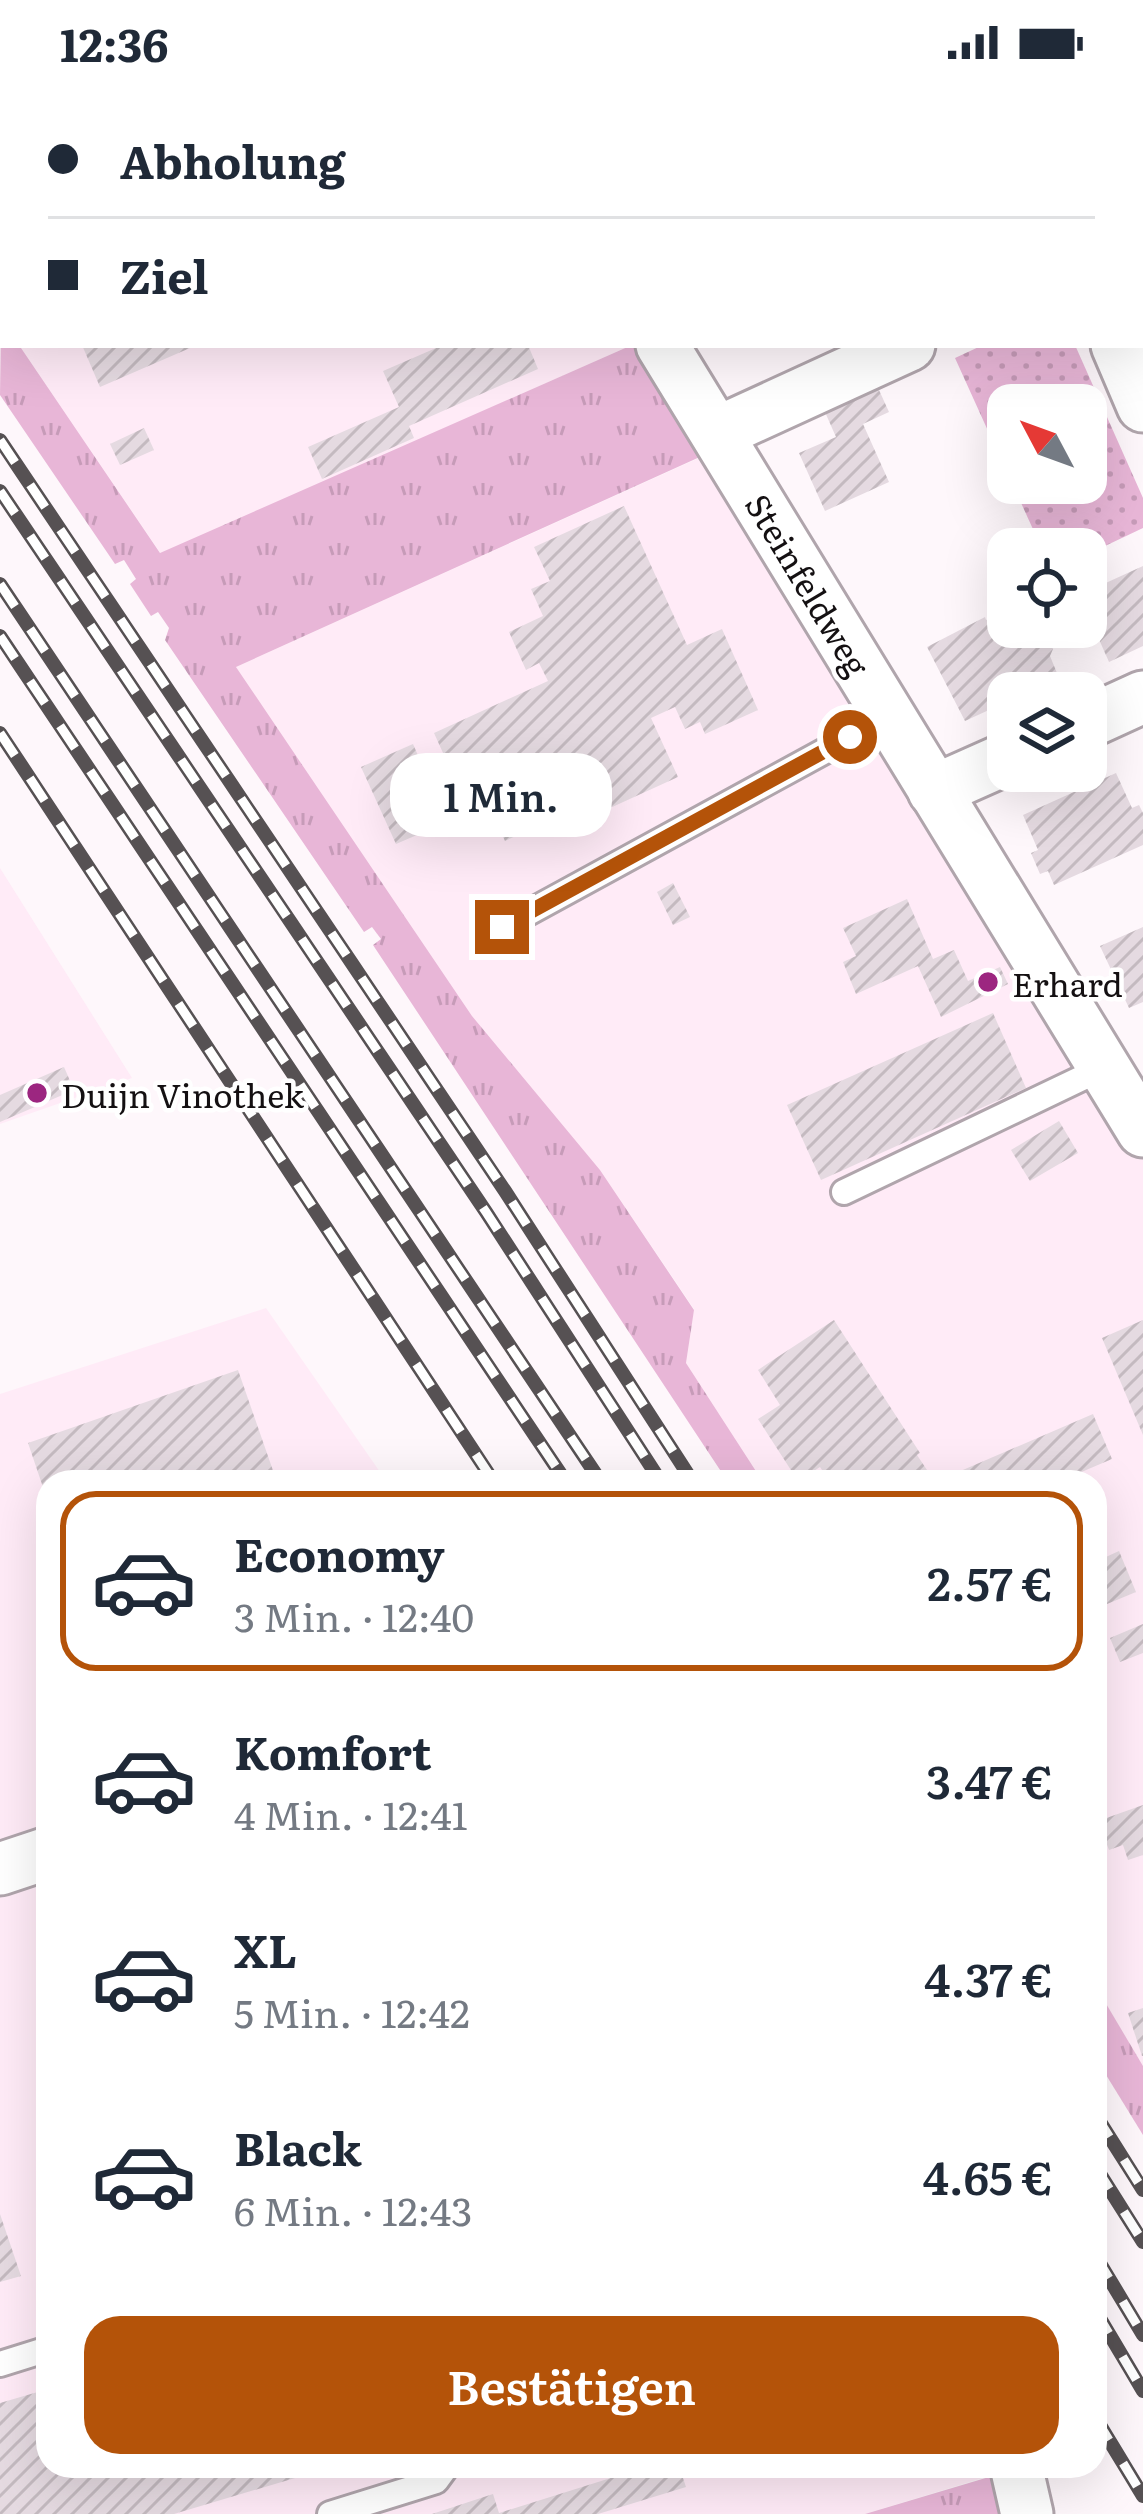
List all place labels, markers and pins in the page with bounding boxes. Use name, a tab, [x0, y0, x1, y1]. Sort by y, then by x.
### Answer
place label: Erhard	[1012, 958, 1123, 1007]
marker: Erhard	[975, 969, 1001, 995]
place label: Duijn Vinothek	[61, 1069, 305, 1118]
marker: Duijn Vinothek	[24, 1080, 50, 1106]

